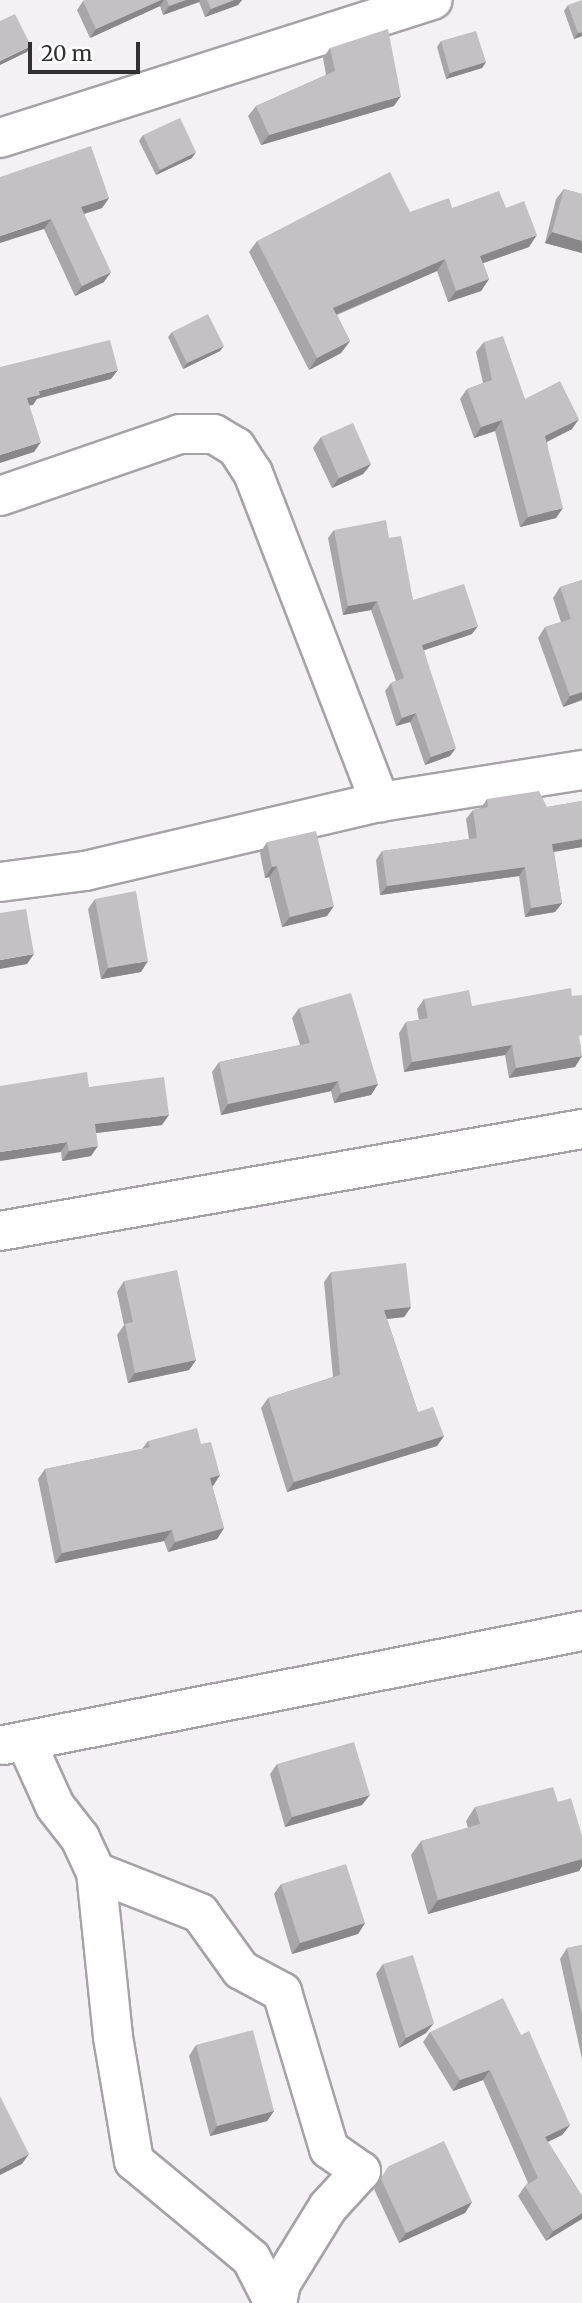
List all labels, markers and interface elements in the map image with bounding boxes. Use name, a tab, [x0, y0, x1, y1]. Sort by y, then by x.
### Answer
scale bar	[32, 28, 144, 72]
text: 20 m	[41, 40, 92, 67]

